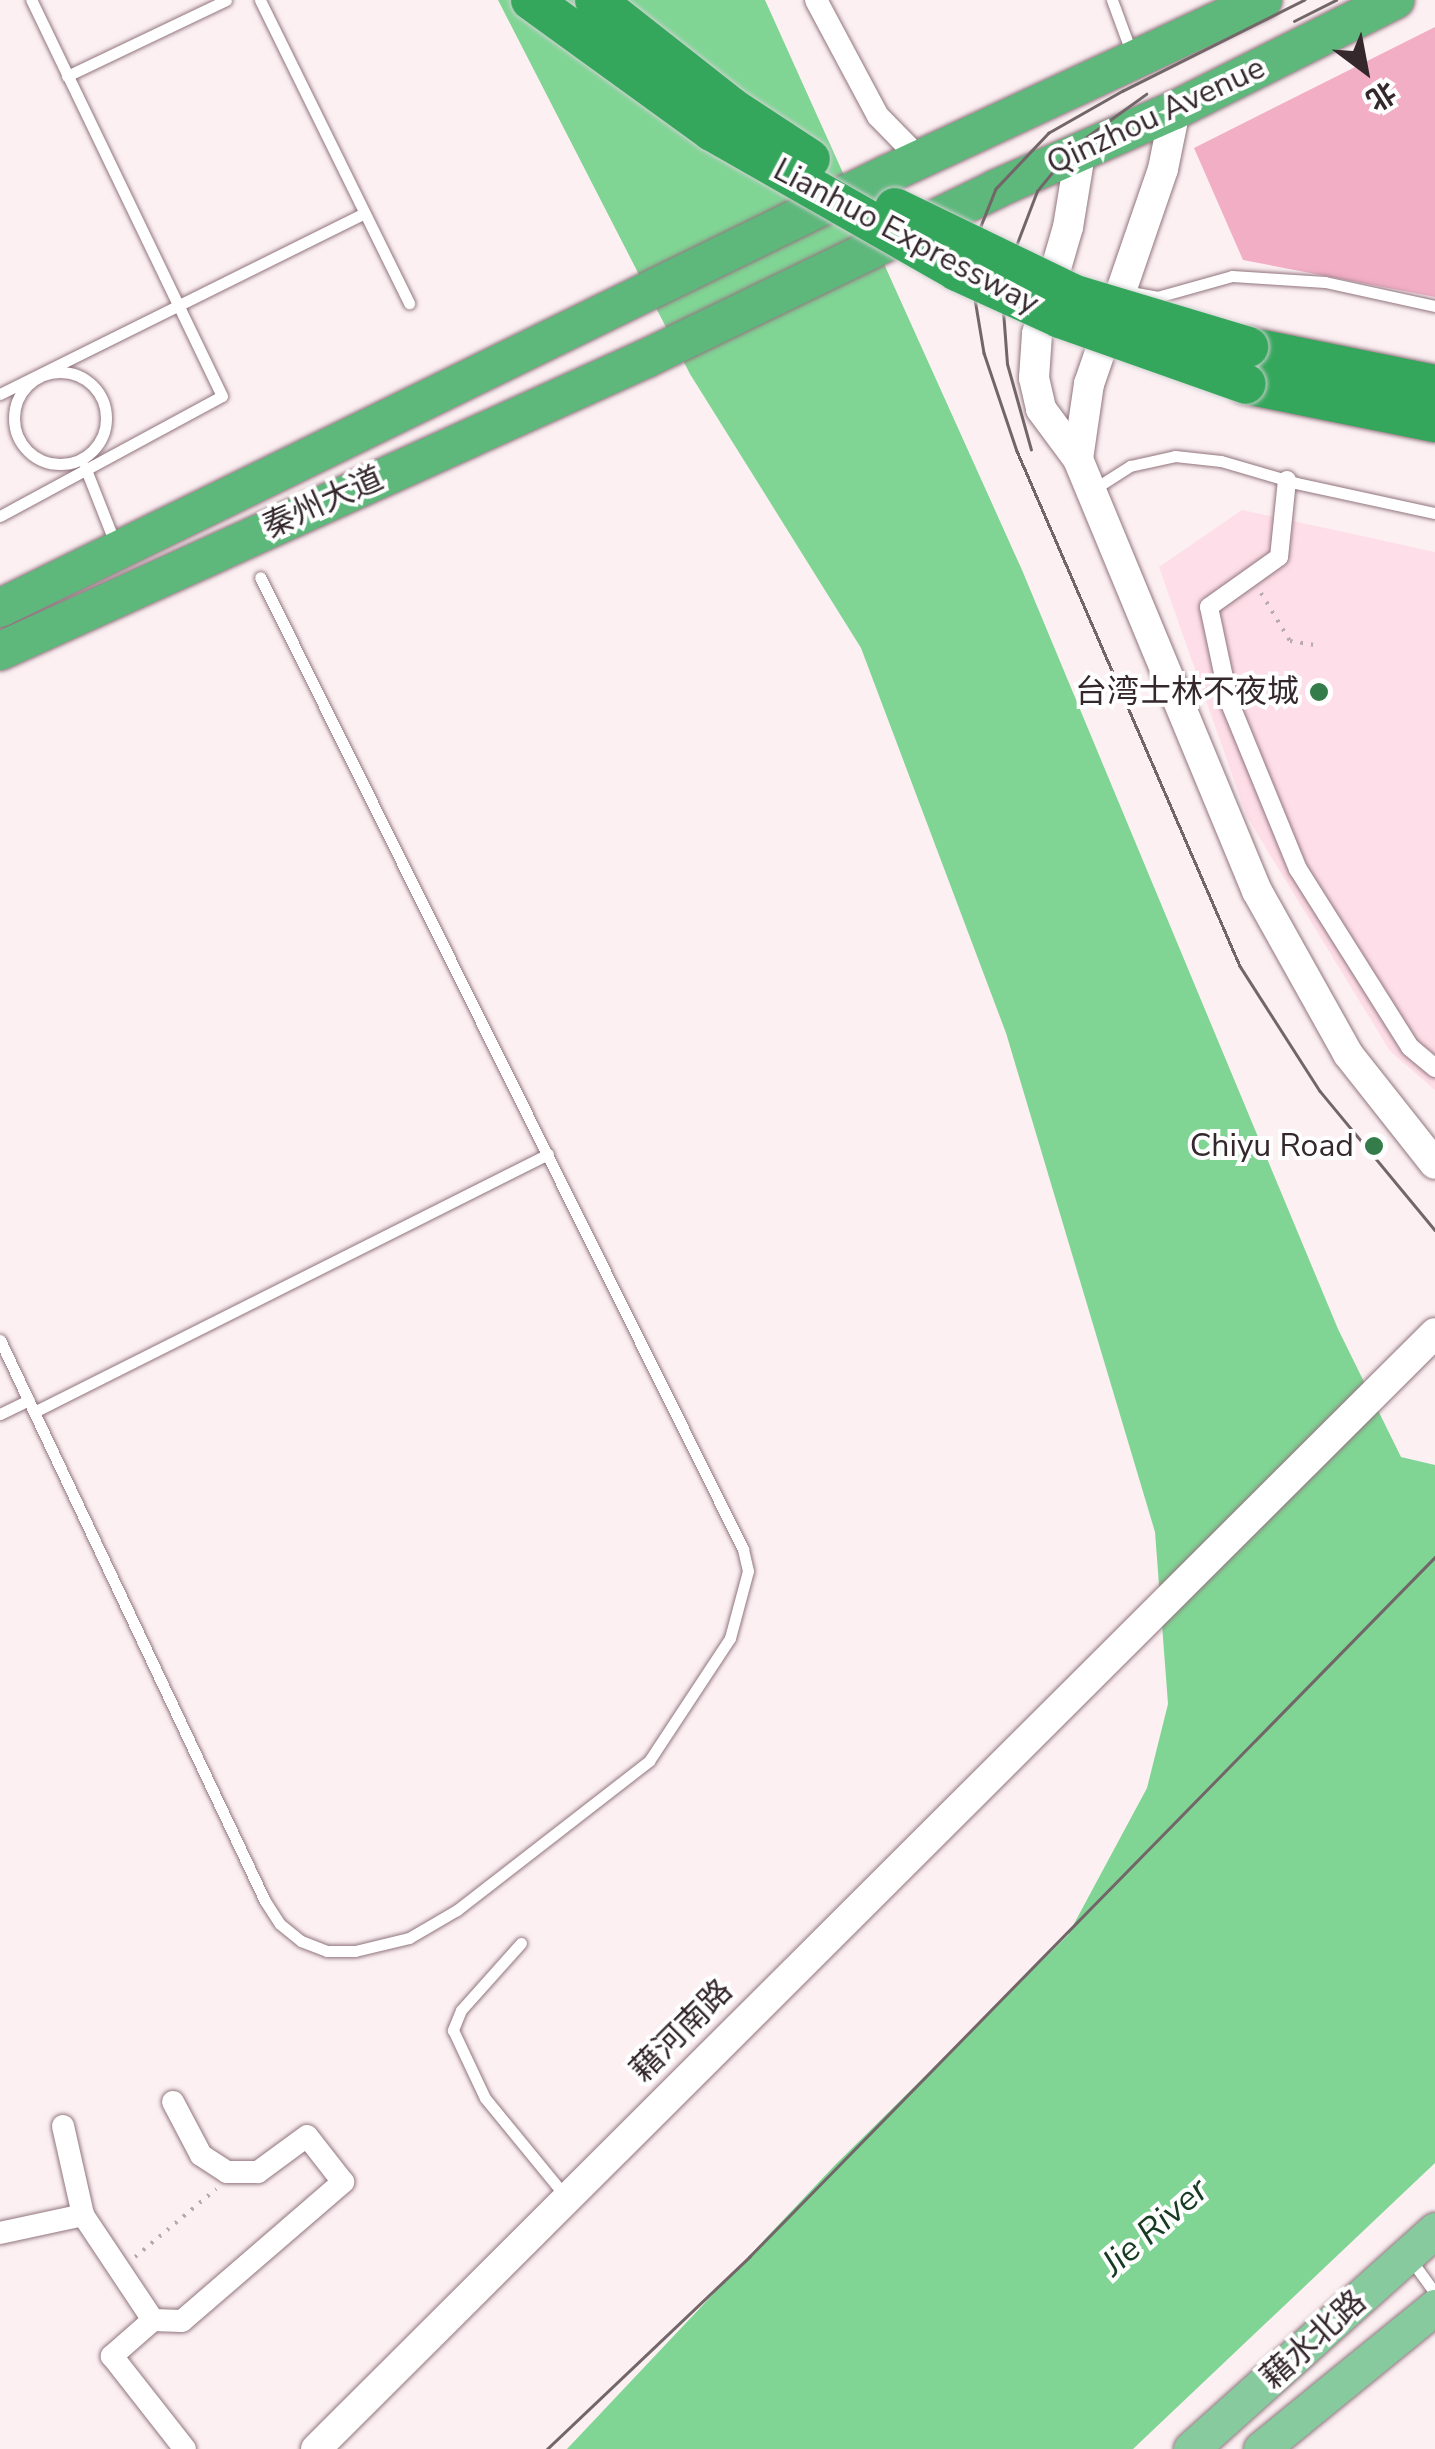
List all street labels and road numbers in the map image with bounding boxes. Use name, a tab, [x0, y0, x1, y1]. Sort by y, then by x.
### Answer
street label: Qinzhou Avenue	[1041, 49, 1271, 183]
street label: Lianhuo Expressway	[767, 151, 1045, 323]
street label: 秦州大道	[257, 459, 389, 547]
street label: 藉河南路	[623, 1972, 741, 2090]
street label: 藉水北路	[1254, 2283, 1374, 2397]

